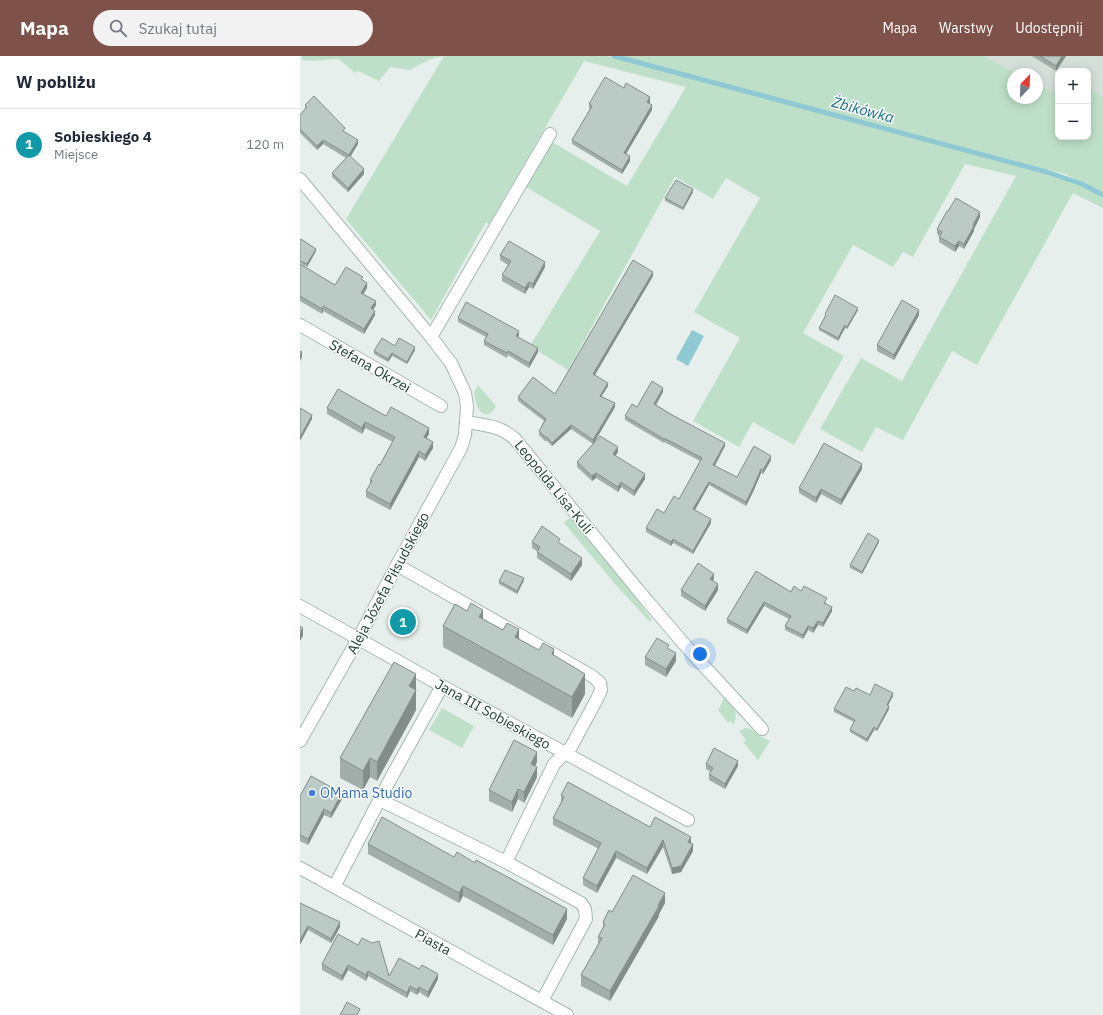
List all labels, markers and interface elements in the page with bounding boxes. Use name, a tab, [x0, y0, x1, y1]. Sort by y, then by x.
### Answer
search box	[93, 10, 373, 46]
text: Mapa	[20, 16, 69, 40]
icon: search	[107, 17, 129, 39]
text: Szukaj tutaj	[139, 19, 217, 38]
text: Mapa	[882, 19, 917, 37]
text: Warstwy	[939, 19, 993, 37]
text: Udostępnij	[1015, 19, 1083, 37]
north arrow	[1007, 68, 1043, 104]
map controls	[1055, 68, 1091, 140]
button: +	[1055, 68, 1091, 104]
text: W pobliżu	[16, 71, 96, 93]
water label: Żbikówka	[829, 92, 897, 127]
button: −	[1055, 104, 1091, 140]
text: Sobieskiego 4	[54, 127, 152, 146]
text: 1	[25, 136, 33, 153]
text: 120 m	[246, 136, 284, 153]
text: Miejsce	[54, 146, 98, 163]
street label: Stefana Okrzei	[326, 335, 414, 397]
street label: Leopolda Lisa-Kuli	[511, 436, 597, 538]
street label: Aleja Józefa Piłsudskiego	[343, 509, 433, 657]
pin: 1	[390, 607, 416, 637]
your location	[690, 644, 710, 664]
street label: Jana III Sobieskiego	[432, 675, 554, 753]
place label: OMama Studio	[320, 784, 412, 802]
marker: OMama Studio	[307, 788, 317, 798]
street label: Piasta	[412, 925, 455, 959]

